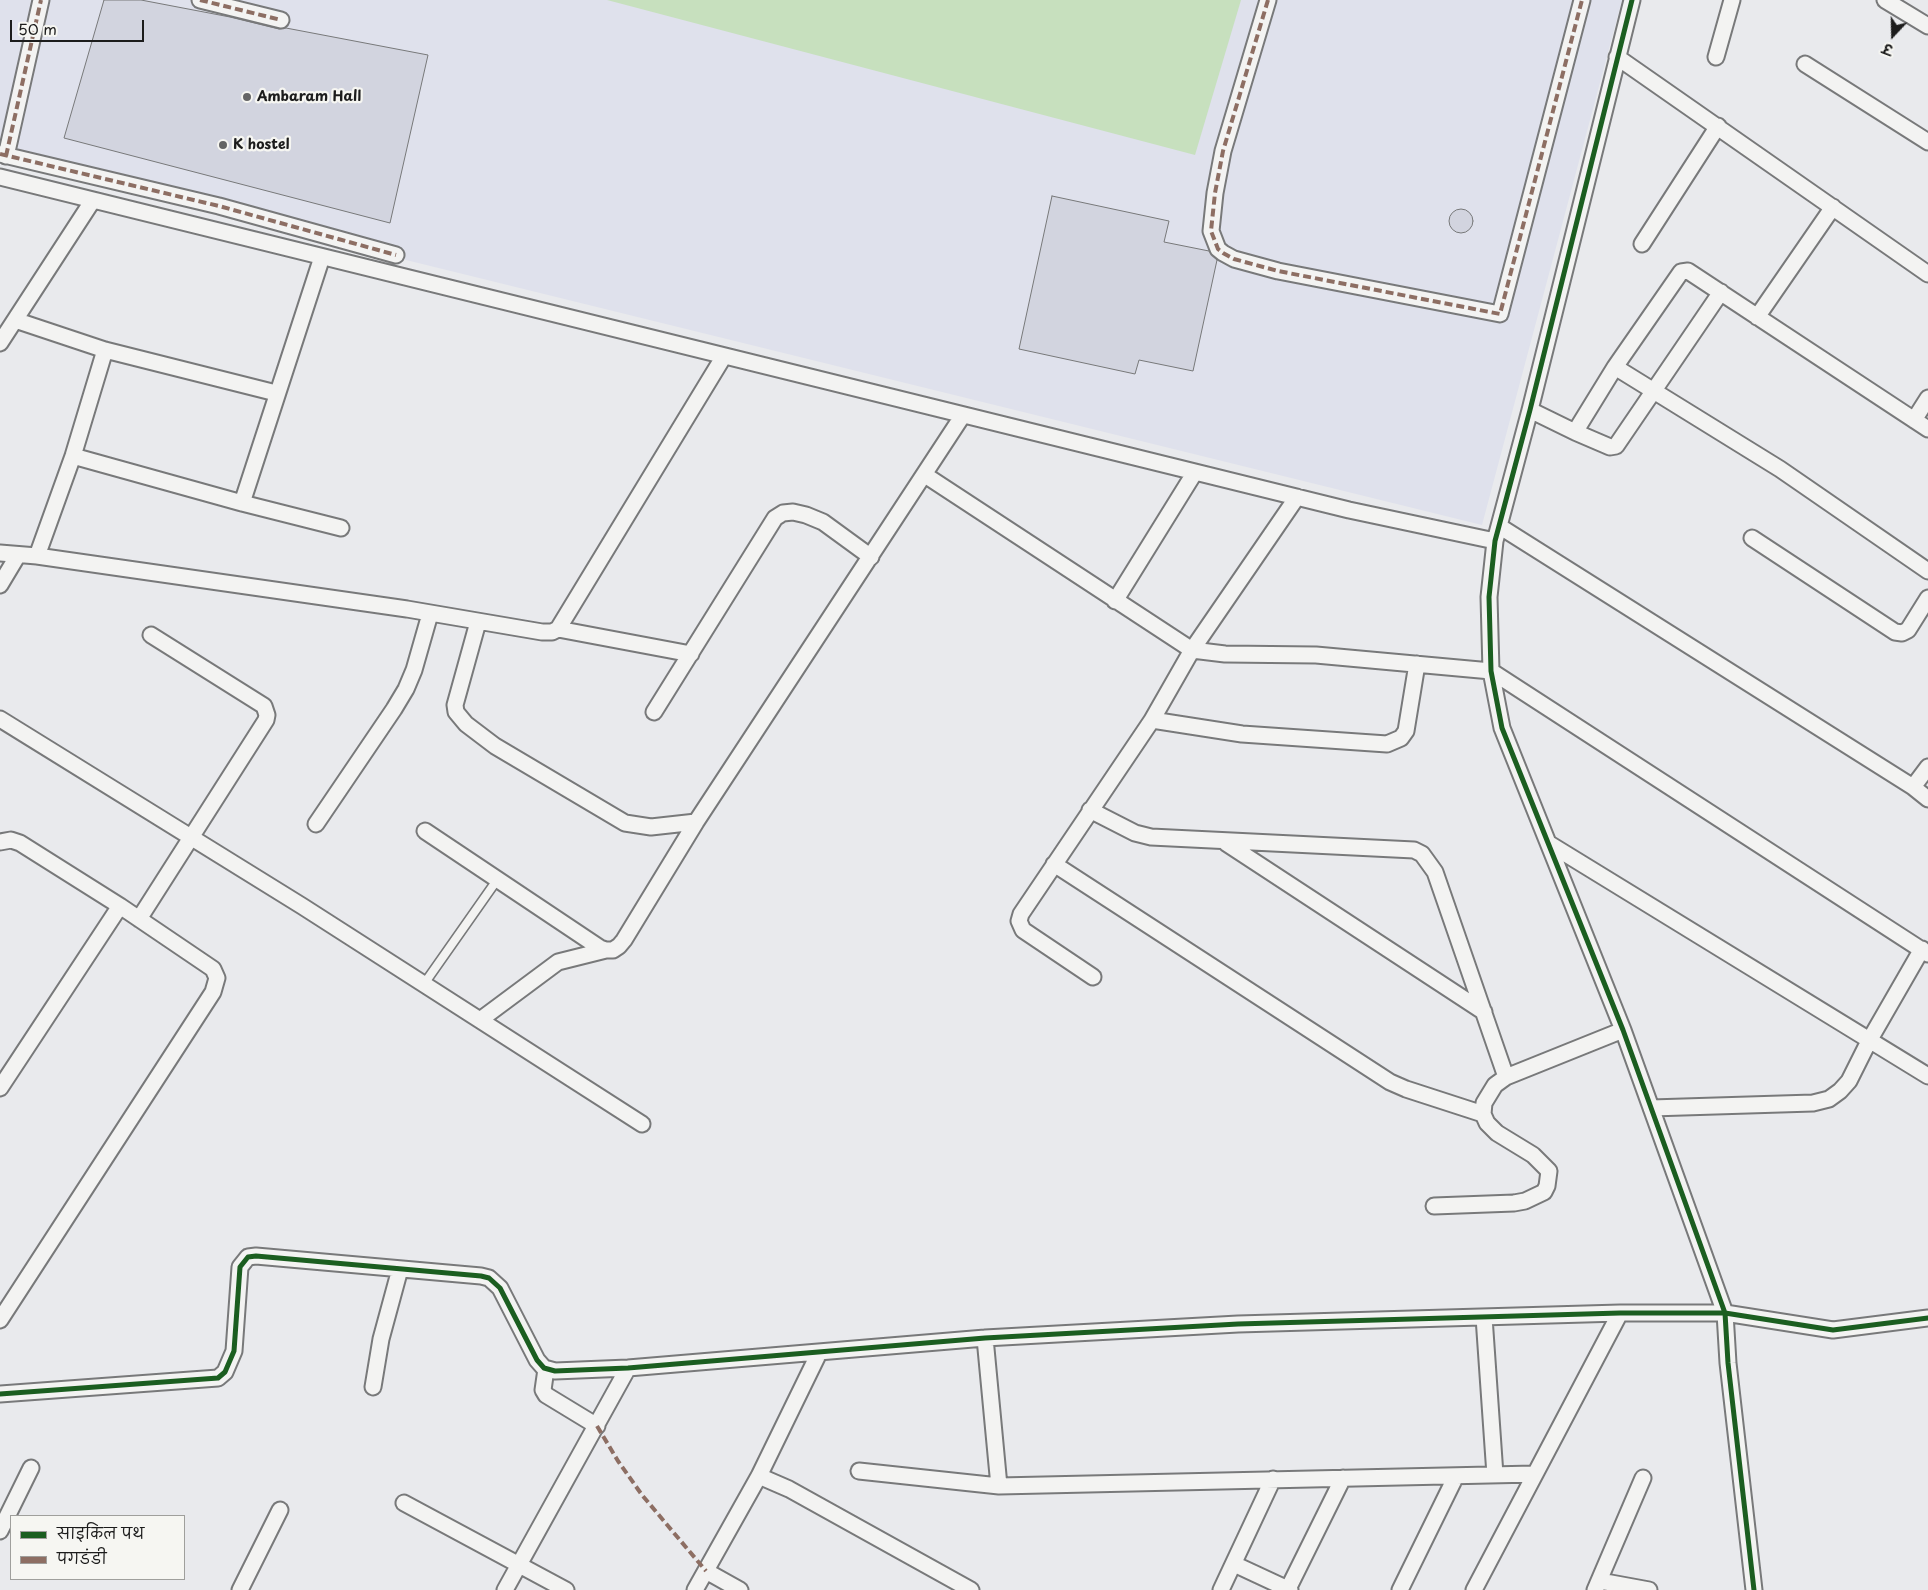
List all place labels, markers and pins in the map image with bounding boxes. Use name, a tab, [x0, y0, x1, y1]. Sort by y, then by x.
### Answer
place label: Ambaram Hall	[257, 89, 361, 105]
marker: Ambaram Hall	[241, 91, 253, 103]
place label: K hostel	[233, 137, 290, 153]
marker: K hostel	[217, 139, 229, 151]

